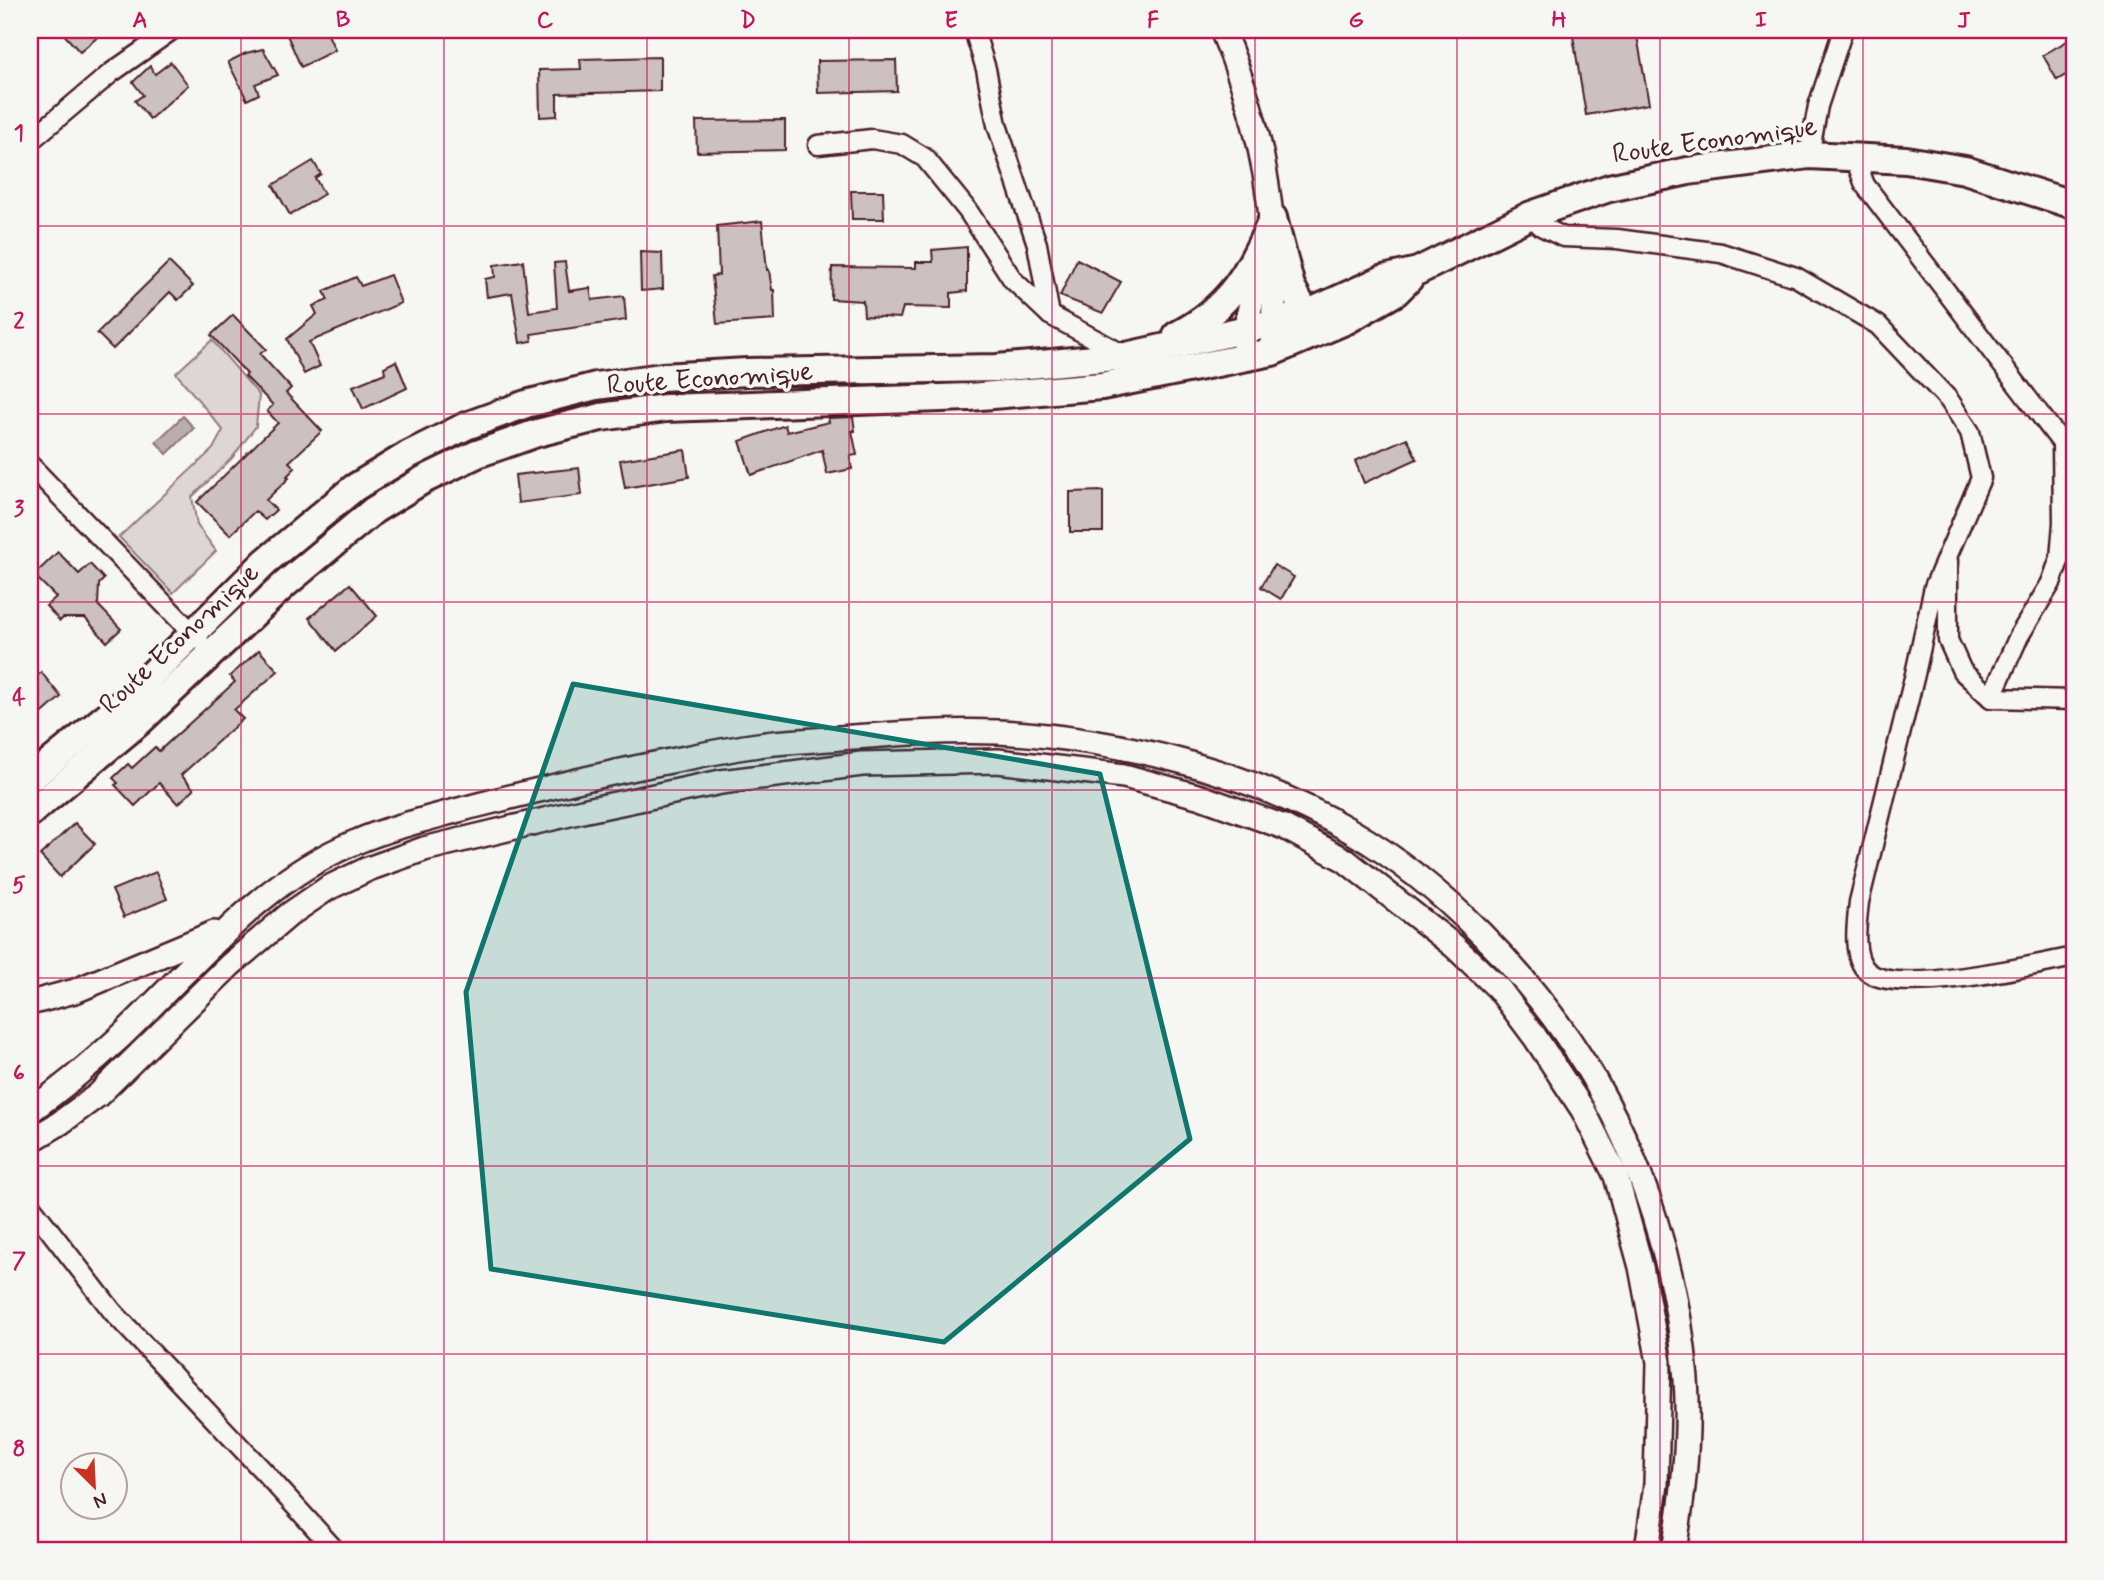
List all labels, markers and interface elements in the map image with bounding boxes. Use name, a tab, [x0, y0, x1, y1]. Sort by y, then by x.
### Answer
text: A	[132, 6, 148, 36]
text: B	[336, 6, 351, 36]
text: C	[537, 6, 554, 36]
text: D	[740, 6, 756, 36]
text: E	[944, 6, 958, 36]
text: F	[1147, 6, 1159, 36]
text: G	[1348, 6, 1364, 36]
text: H	[1551, 6, 1567, 36]
text: I	[1755, 6, 1767, 36]
text: J	[1957, 6, 1971, 36]
street label: Route Economique	[1610, 108, 1820, 174]
text: 1	[14, 119, 24, 149]
text: 2	[13, 307, 25, 337]
street label: Route Economique	[606, 353, 814, 405]
text: 3	[14, 495, 25, 525]
street label: Route Economique	[92, 555, 268, 723]
text: 4	[12, 683, 26, 713]
text: 5	[12, 871, 26, 901]
text: 6	[13, 1059, 25, 1089]
text: 7	[12, 1247, 26, 1277]
text: 8	[13, 1435, 25, 1465]
north arrow	[60, 1450, 130, 1520]
text: N	[89, 1486, 111, 1514]

